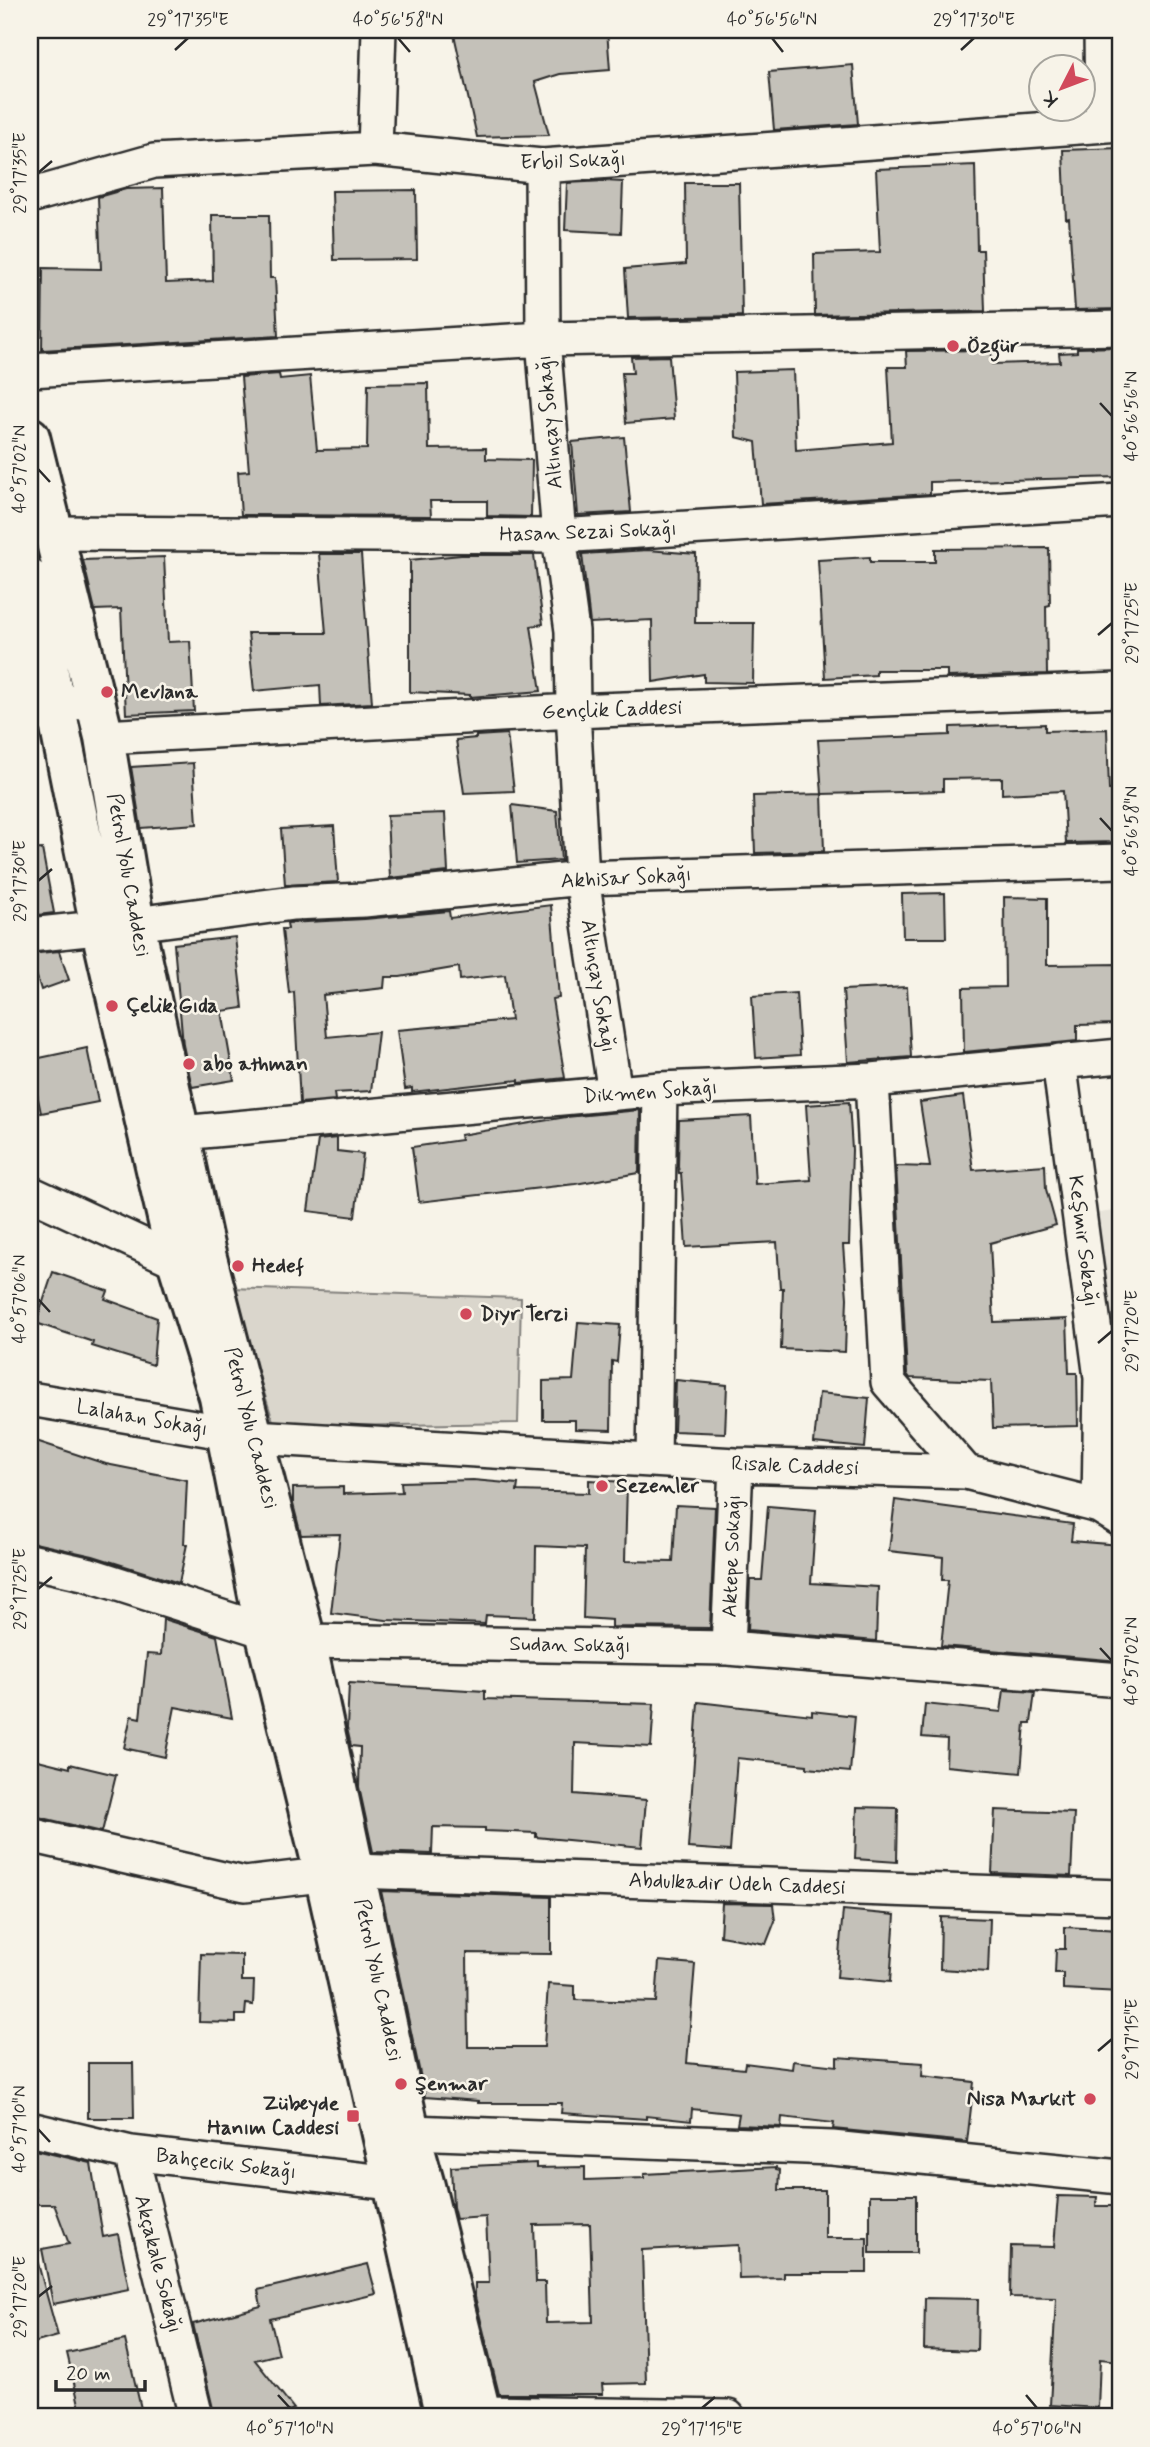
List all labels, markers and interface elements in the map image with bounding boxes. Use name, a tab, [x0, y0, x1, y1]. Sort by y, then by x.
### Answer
text: 29°17'35"E	[147, 8, 229, 32]
text: 40°56'58"N	[353, 8, 443, 32]
text: 40°56'56"N	[727, 8, 817, 32]
text: 29°17'30"E	[933, 8, 1015, 32]
north arrow	[1028, 52, 1098, 122]
text: K	[1036, 85, 1064, 112]
text: 29°17'35"E	[8, 132, 32, 214]
street label: Erbil Sokağı	[520, 145, 626, 177]
place label: Özgür	[967, 332, 1019, 362]
marker: Özgür	[945, 338, 961, 354]
street label: Altınçay Sokağı	[530, 354, 570, 490]
text: 40°56'56"N	[1120, 371, 1144, 461]
text: 40°57'02"N	[8, 425, 32, 513]
street label: Hasan Sezai Sokağı	[499, 515, 677, 549]
text: 29°17'25"E	[1120, 582, 1144, 664]
place label: Mevlana	[121, 678, 199, 706]
marker: Mevlana	[99, 684, 115, 700]
street label: Gençlik Caddesi	[541, 694, 683, 726]
text: 40°56'58"N	[1120, 786, 1144, 876]
street label: Petrol Yolu Caddesi	[100, 791, 156, 959]
text: 29°17'30"E	[8, 840, 32, 922]
street label: Akhisar Sokağı	[560, 861, 692, 895]
street label: Altınçay Sokağı	[574, 917, 622, 1055]
place label: Çelik Gıda	[126, 992, 218, 1020]
marker: Çelik Gıda	[104, 998, 120, 1014]
place label: abo athman	[203, 1050, 308, 1078]
marker: abo athman	[181, 1056, 197, 1072]
street label: Dikmen Sokağı	[582, 1073, 718, 1111]
street label: Keşmir Sokağı	[1061, 1173, 1105, 1309]
place label: Hedef	[252, 1252, 304, 1280]
text: 40°57'06"N	[8, 1254, 32, 1344]
marker: Hedef	[230, 1258, 246, 1274]
text: 29°17'20"E	[1120, 1290, 1144, 1372]
place label: Diyr Terzi	[480, 1300, 568, 1328]
marker: Diyr Terzi	[458, 1306, 474, 1322]
street label: Petrol Yolu Caddesi	[217, 1344, 285, 1512]
street label: Lalahan Sokağı	[74, 1393, 210, 1443]
street label: Risale Caddesi	[731, 1450, 860, 1482]
place label: Sezenler	[616, 1472, 700, 1500]
marker: Sezenler	[594, 1478, 610, 1494]
street label: Aktepe Sokağı	[716, 1494, 748, 1618]
text: 29°17'25"E	[8, 1548, 32, 1630]
text: 40°57'02"N	[1120, 1617, 1144, 1705]
street label: Sudan Sokağı	[509, 1630, 631, 1660]
street label: Abdulkadir Udeh Caddesi	[628, 1866, 846, 1902]
street label: Petrol Yolu Caddesi	[347, 1896, 409, 2064]
text: 29°17'15"E	[1120, 1998, 1144, 2080]
place label: Şenmar	[415, 2070, 489, 2098]
marker: Şenmar	[393, 2076, 409, 2092]
text: 40°57'10"N	[8, 2085, 32, 2173]
place label: Nisa Markit	[967, 2085, 1076, 2113]
place label: Zübeyde Hanım Caddesi	[207, 2090, 340, 2142]
marker: Nisa Markit	[1082, 2091, 1098, 2107]
marker: Zübeyde Hanım Caddesi	[345, 2108, 361, 2124]
street label: Bahçecik Sokağı	[154, 2141, 298, 2187]
street label: Akçakale Sokağı	[127, 2192, 189, 2336]
text: 29°17'20"E	[8, 2256, 32, 2338]
scale bar	[56, 2349, 145, 2393]
text: 20 m	[66, 2360, 111, 2388]
text: 40°57'10"N	[246, 2417, 334, 2441]
text: 29°17'15"E	[661, 2417, 743, 2441]
text: 40°57'06"N	[992, 2417, 1082, 2441]

